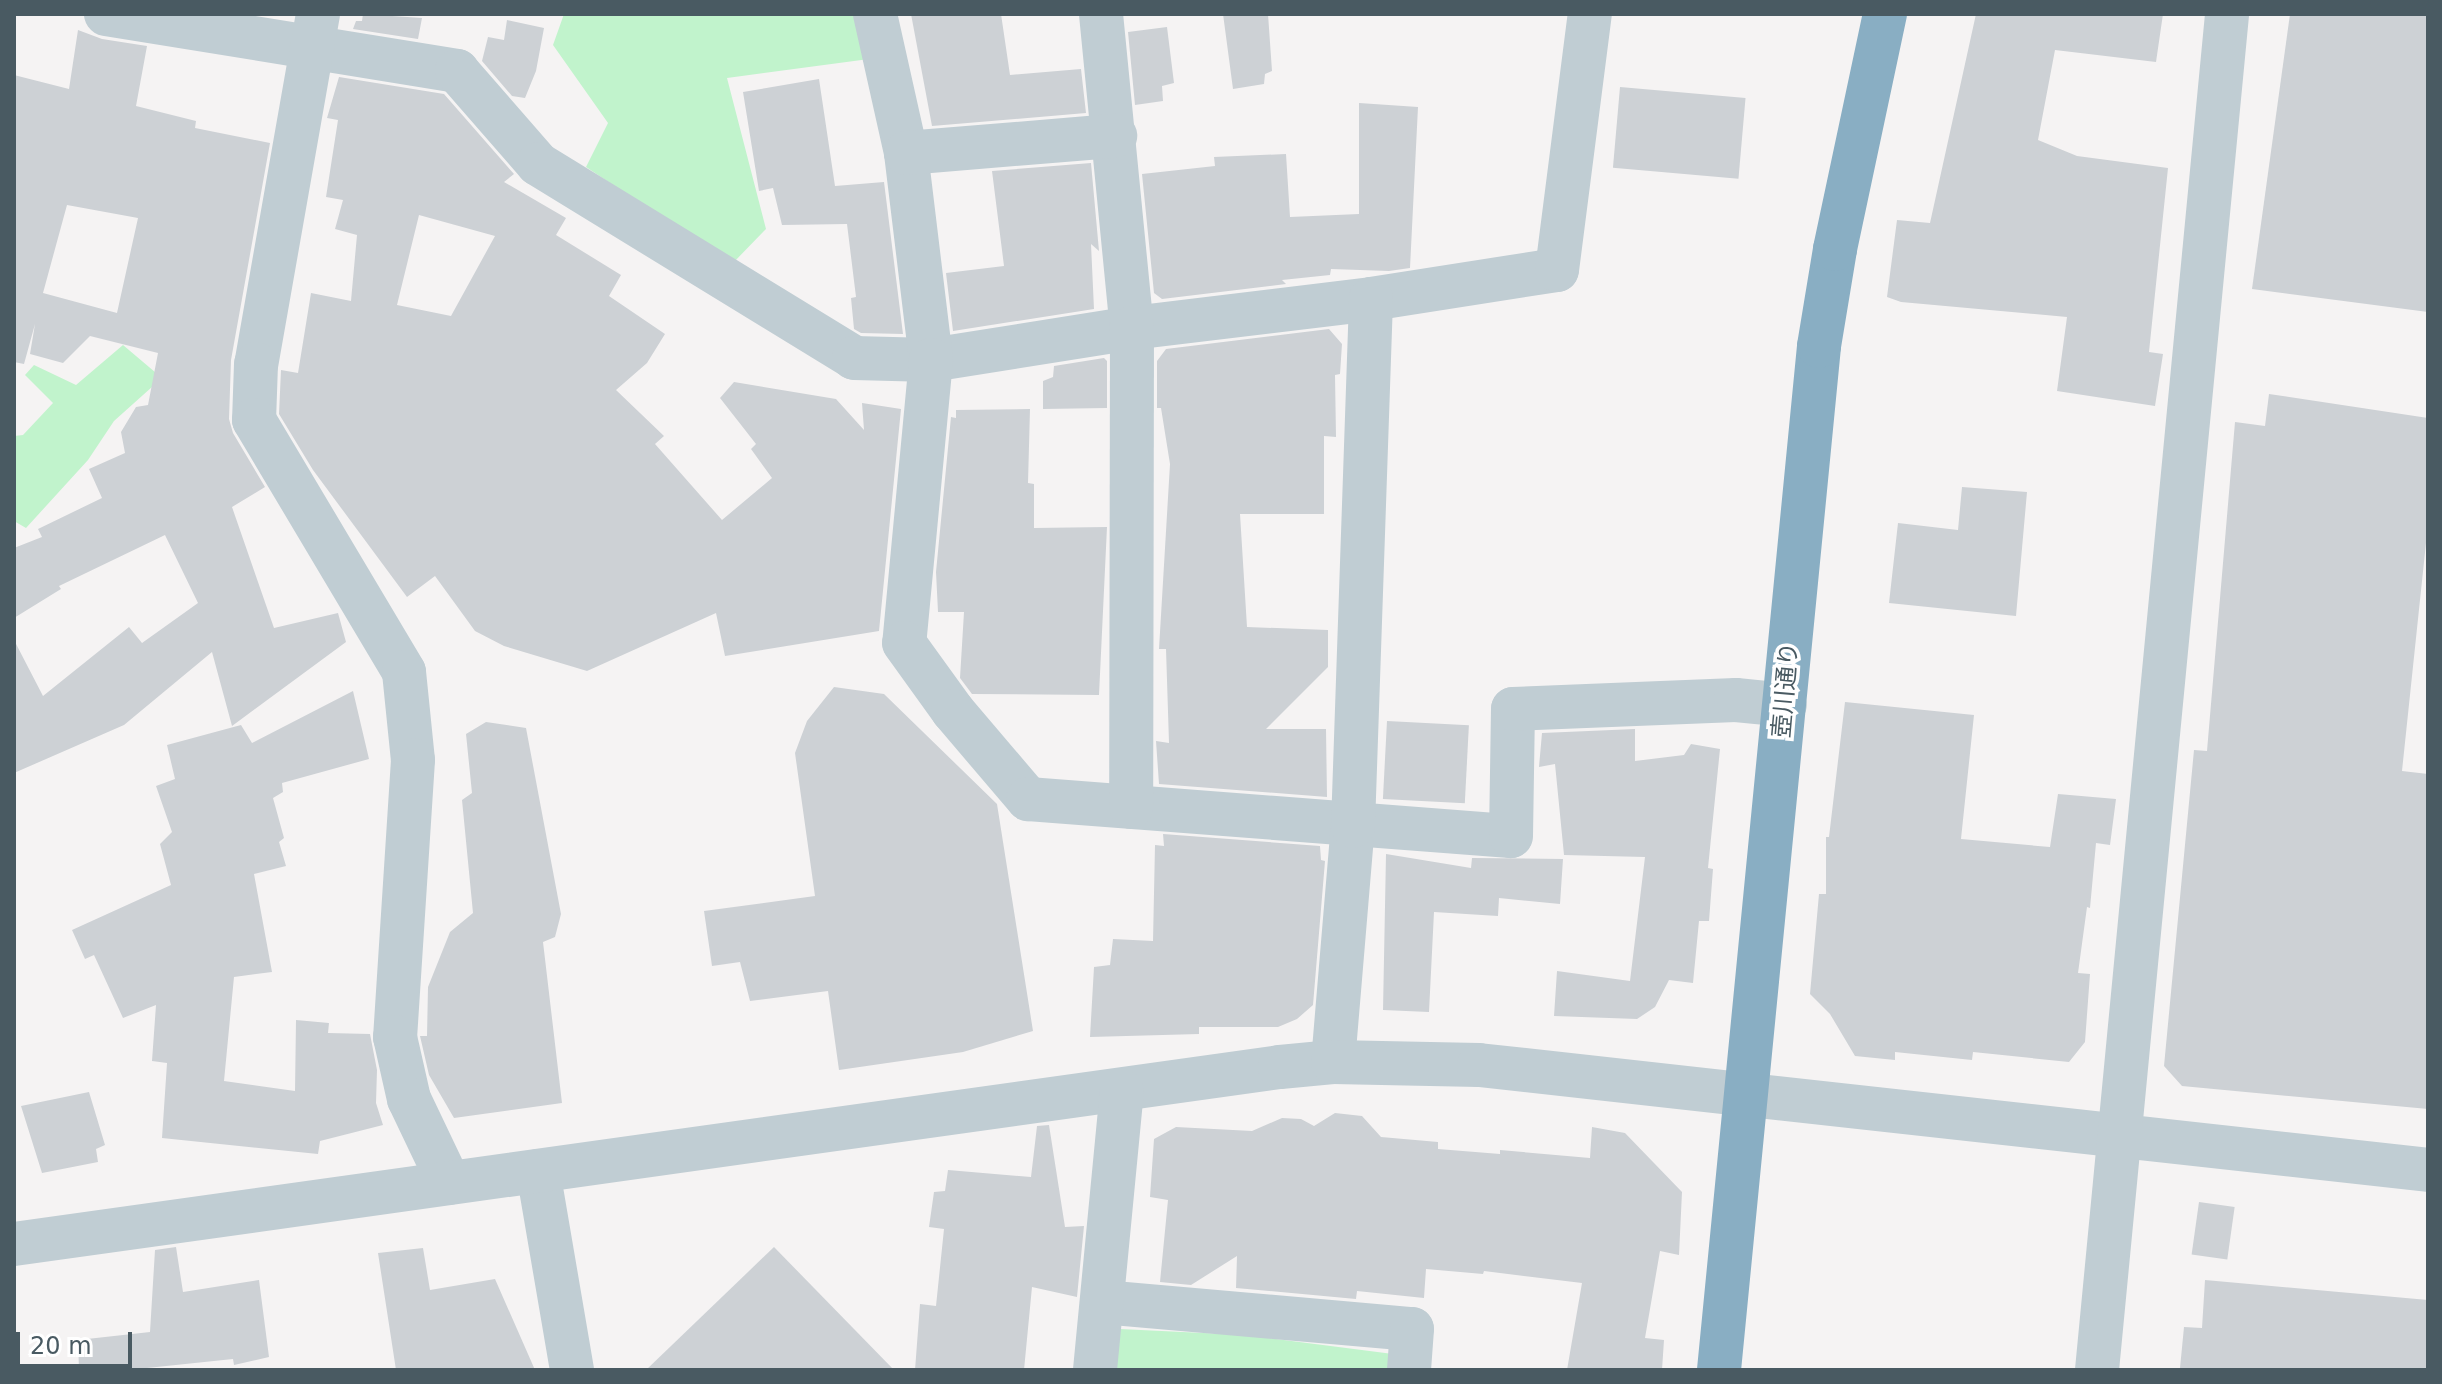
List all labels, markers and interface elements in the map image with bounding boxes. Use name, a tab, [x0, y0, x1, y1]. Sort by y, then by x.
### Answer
street label: 壺川通り	[1767, 641, 1805, 739]
scale bar	[20, 1316, 136, 1366]
text: 20 m	[30, 1332, 92, 1360]

